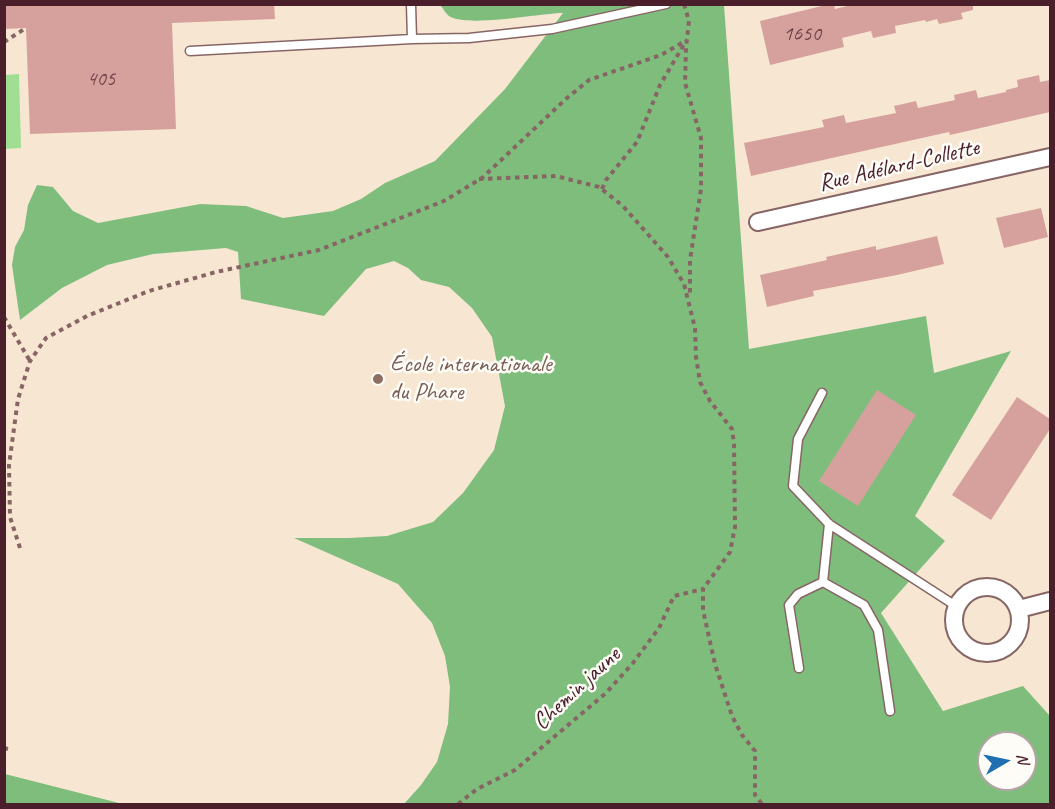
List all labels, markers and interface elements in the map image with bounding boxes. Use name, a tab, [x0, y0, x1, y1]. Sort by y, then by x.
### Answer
house number: 1650	[783, 21, 821, 47]
house number: 405	[87, 66, 115, 92]
street label: Rue Adélard-Collette	[816, 134, 982, 198]
place label: École internationale du Phare	[390, 351, 552, 407]
marker: École internationale du Phare	[371, 372, 385, 386]
street label: Chemin jaune	[527, 641, 627, 737]
north arrow	[977, 731, 1037, 791]
text: N	[1012, 752, 1033, 765]

